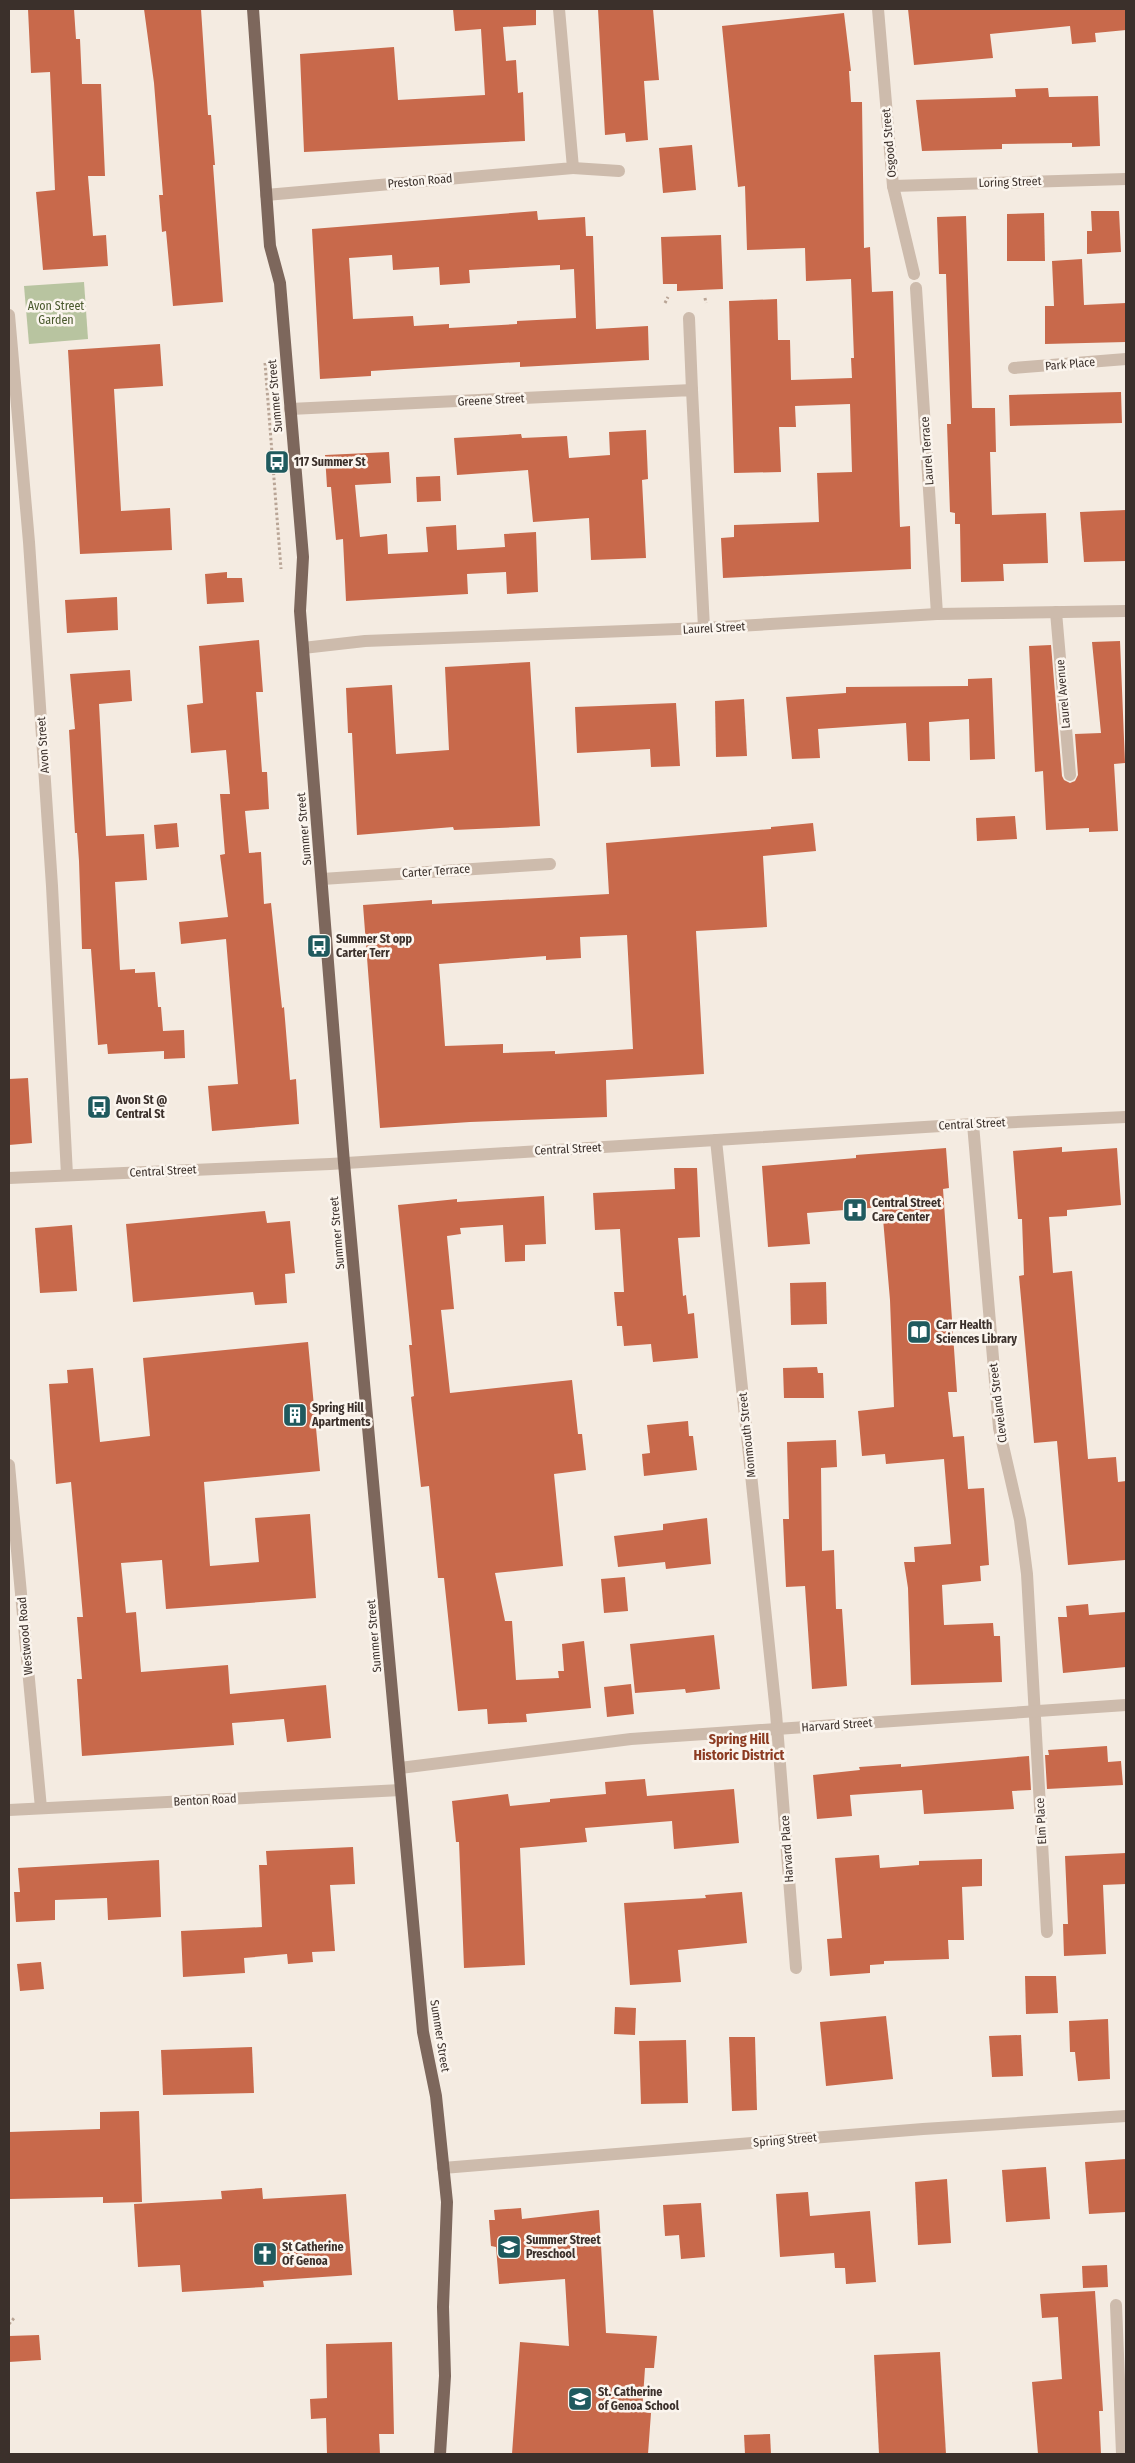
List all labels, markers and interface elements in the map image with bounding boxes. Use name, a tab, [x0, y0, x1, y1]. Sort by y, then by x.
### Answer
street label: Osgood Street	[879, 108, 899, 178]
street label: Preston Road	[387, 171, 453, 191]
street label: Loring Street	[978, 174, 1042, 190]
park label: Avon Street Garden	[28, 299, 84, 327]
street label: Park Place	[1044, 355, 1096, 373]
street label: Summer Street	[265, 359, 285, 433]
street label: Greene Street	[457, 391, 525, 409]
street label: Laurel Terrace	[918, 416, 936, 486]
bus stop icon: 117 Summer St	[264, 449, 290, 475]
place label: 117 Summer St	[294, 455, 367, 469]
street label: Laurel Street	[682, 619, 746, 637]
street label: Laurel Avenue	[1053, 659, 1073, 729]
street label: Avon Street	[34, 716, 52, 774]
street label: Summer Street	[294, 792, 314, 866]
street label: Carter Terrace	[401, 862, 471, 880]
place label: Summer St opp Carter Terr	[336, 932, 413, 960]
bus stop icon: Summer St opp Carter Terr	[306, 933, 332, 959]
place label: Avon St @ Central St	[115, 1093, 167, 1121]
bus stop icon: Avon St @ Central St	[86, 1094, 112, 1120]
street label: Central Street	[938, 1115, 1006, 1133]
street label: Central Street	[534, 1140, 602, 1158]
street label: Central Street	[129, 1162, 197, 1180]
street label: Summer Street	[327, 1196, 347, 1270]
place label: Central Street Care Center	[872, 1196, 942, 1224]
hospital icon: Central Street Care Center	[842, 1197, 868, 1223]
place label: Carr Health Sciences Library	[936, 1318, 1017, 1346]
library icon: Carr Health Sciences Library	[906, 1319, 932, 1345]
street label: Cleveland Street	[986, 1362, 1010, 1444]
street label: Monmouth Street	[736, 1392, 758, 1478]
place label: Spring Hill Apartments	[311, 1401, 371, 1429]
building icon: Spring Hill Apartments	[282, 1402, 308, 1428]
street label: Westwood Road	[15, 1596, 35, 1676]
street label: Summer Street	[364, 1599, 384, 1673]
street label: Harvard Street	[801, 1716, 873, 1734]
district label: Spring Hill Historic District	[694, 1731, 786, 1764]
street label: Benton Road	[173, 1791, 237, 1809]
street label: Elm Place	[1033, 1797, 1049, 1845]
street label: Harvard Place	[778, 1815, 796, 1883]
street label: Summer Street	[427, 1999, 453, 2073]
street label: Spring Street	[753, 2130, 817, 2150]
place label: Summer Street Preschool	[526, 2233, 601, 2261]
school or university icon: Summer Street Preschool	[496, 2234, 522, 2260]
place label: St Catherine Of Genoa	[282, 2240, 344, 2268]
church icon: St Catherine Of Genoa	[252, 2241, 278, 2267]
place label: St. Catherine of Genoa School	[598, 2385, 680, 2413]
school or university icon: St. Catherine of Genoa School	[567, 2386, 593, 2412]

